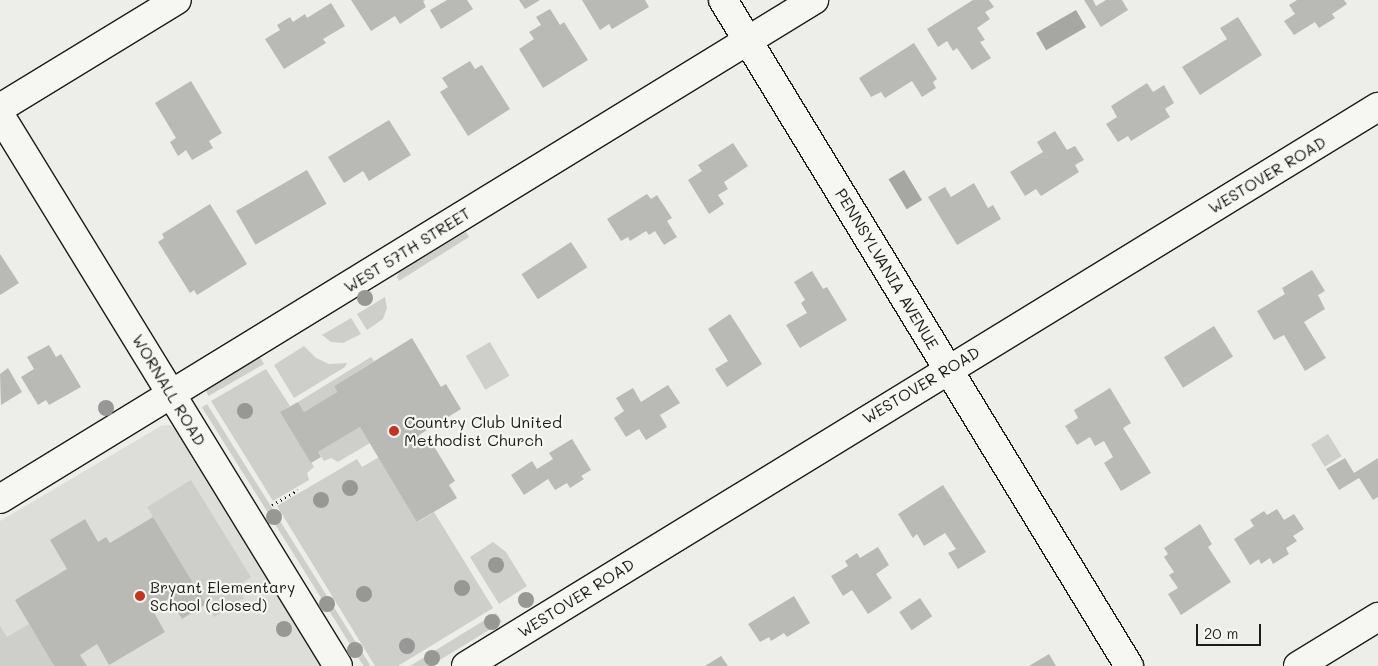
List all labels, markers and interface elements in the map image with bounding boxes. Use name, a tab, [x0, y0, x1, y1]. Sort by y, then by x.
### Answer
street label: WESTOVER ROAD	[1205, 132, 1329, 218]
street label: PENNSYLVANIA AVENUE	[831, 185, 943, 353]
street label: WEST 57TH STREET	[340, 203, 474, 297]
street label: WORNALL ROAD	[128, 331, 210, 449]
street label: WESTOVER ROAD	[859, 342, 983, 428]
place label: Country Club United Methodist Church	[404, 412, 562, 450]
marker: Country Club United Methodist Church	[388, 425, 400, 437]
street label: WESTOVER ROAD	[514, 554, 638, 642]
place label: Bryant Elementary School (closed)	[150, 577, 295, 615]
marker: Bryant Elementary School (closed)	[134, 590, 146, 602]
scale bar	[1198, 614, 1263, 646]
text: 20 m	[1204, 623, 1238, 643]

